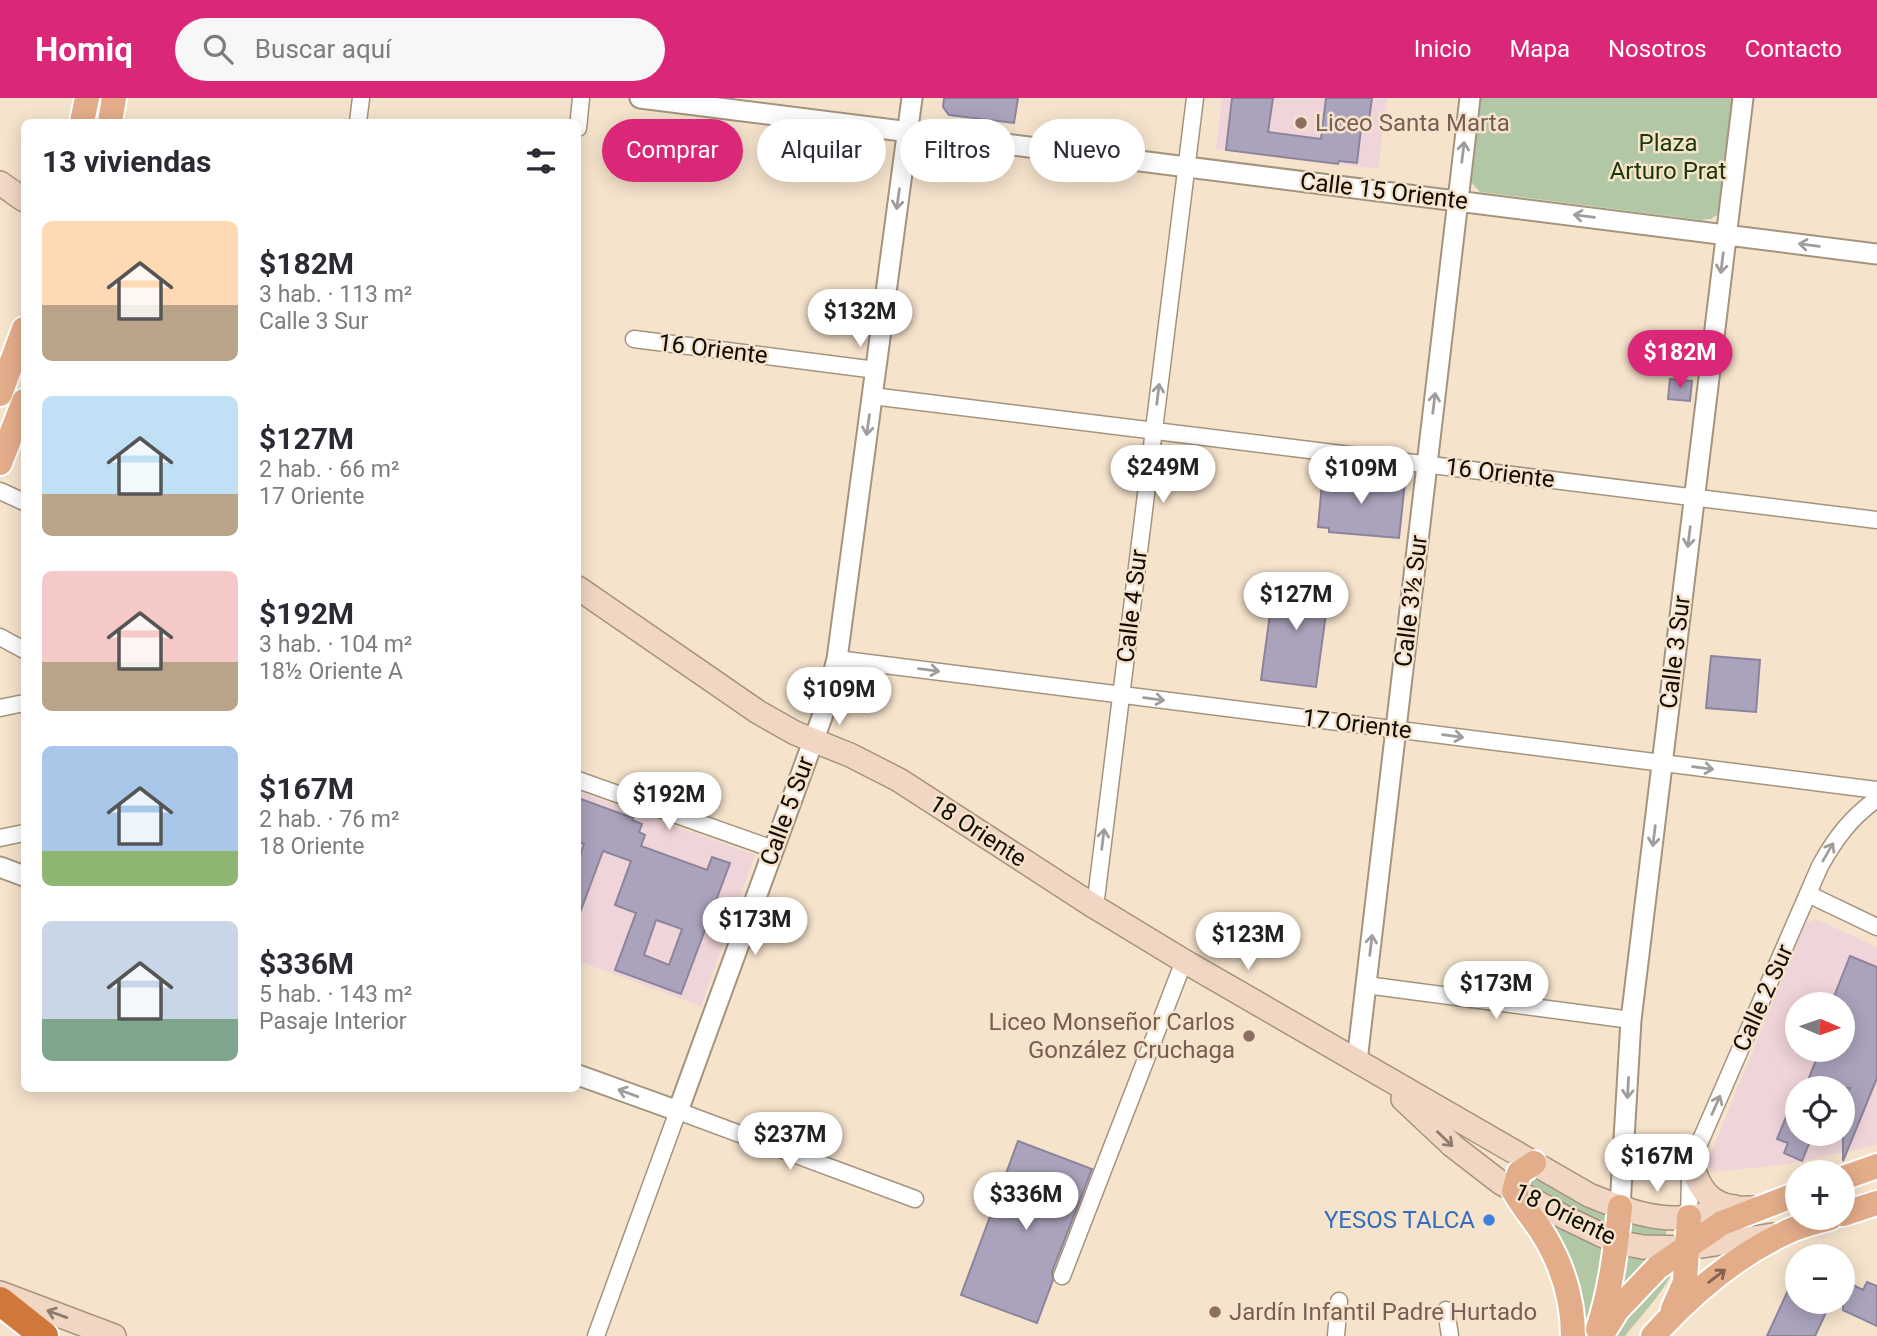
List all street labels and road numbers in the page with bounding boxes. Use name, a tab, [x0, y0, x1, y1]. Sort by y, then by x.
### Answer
street label: Calle 15 Oriente	[1298, 167, 1470, 215]
street label: 16 Oriente	[657, 328, 769, 370]
street label: 16 Oriente	[1444, 452, 1556, 494]
street label: Calle 3½ Sur	[1389, 533, 1433, 669]
street label: Calle 4 Sur	[1111, 548, 1153, 664]
street label: Calle 3 Sur	[1654, 594, 1696, 710]
street label: 17 Oriente	[1301, 703, 1413, 745]
street label: Calle 5 Sur	[754, 753, 820, 869]
street label: 18 Oriente	[924, 789, 1032, 873]
street label: Calle 2 Sur	[1727, 940, 1799, 1056]
street label: 18 Oriente	[1509, 1177, 1621, 1251]

